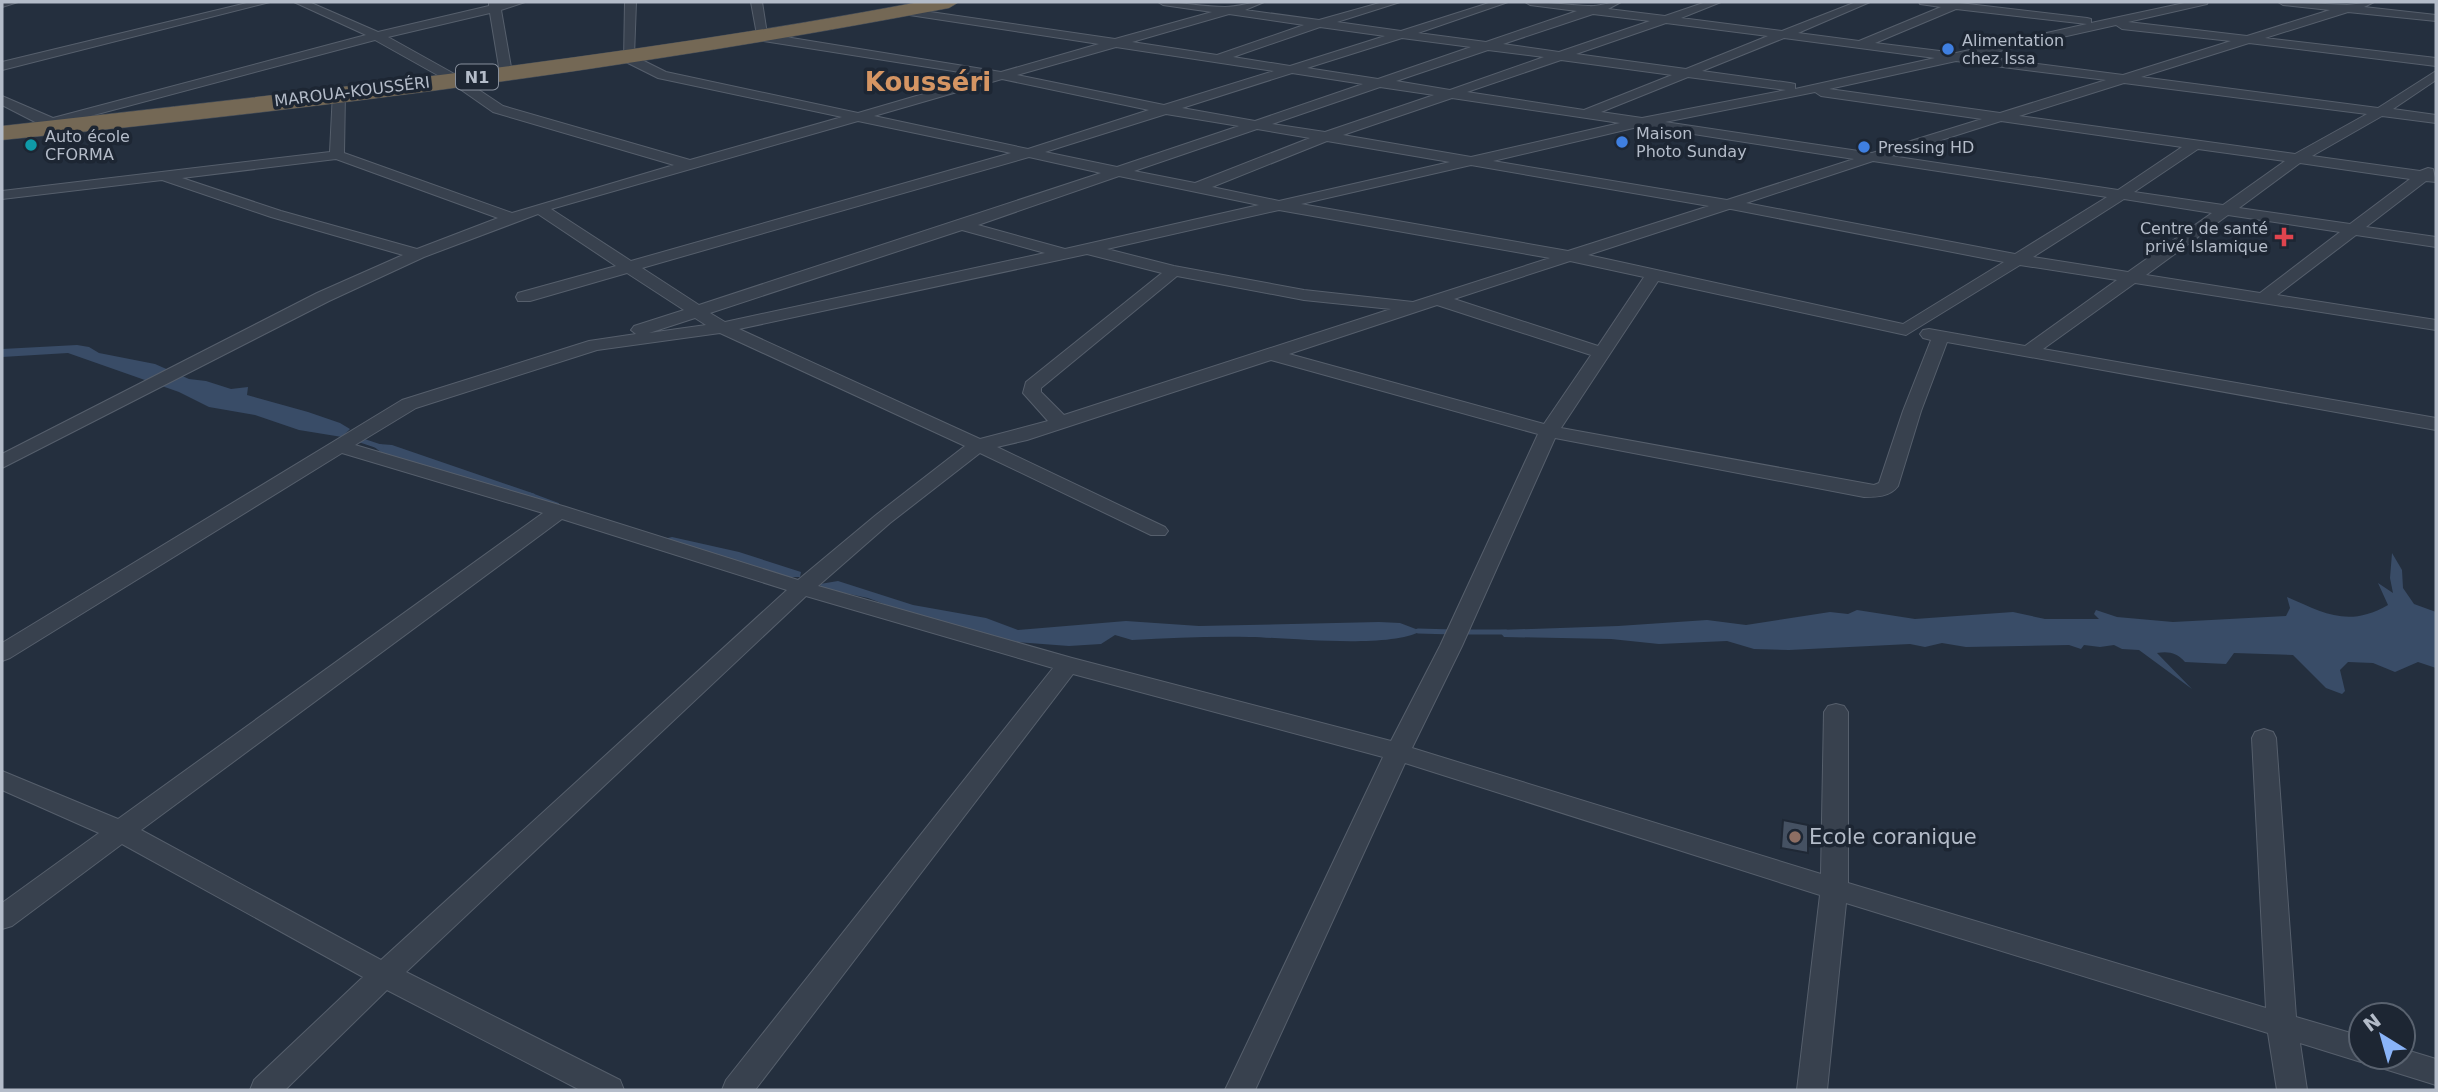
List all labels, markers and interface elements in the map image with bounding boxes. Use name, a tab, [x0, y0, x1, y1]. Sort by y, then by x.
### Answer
place label: Alimentation chez Issa	[1962, 31, 2064, 68]
marker: Alimentation chez Issa	[1940, 41, 1956, 57]
road number: N1	[456, 64, 498, 90]
district label: Kousséri	[865, 67, 991, 97]
street label: MAROUA-KOUSSÉRI	[273, 73, 431, 110]
place label: Maison Photo Sunday	[1636, 124, 1747, 161]
place label: Auto école CFORMA	[45, 127, 130, 164]
marker: Maison Photo Sunday	[1614, 134, 1630, 150]
marker: Auto école CFORMA	[23, 137, 39, 153]
place label: Pressing HD	[1878, 138, 1974, 157]
marker: Pressing HD	[1856, 139, 1872, 155]
place label: Centre de santé privé Islamique	[2140, 219, 2268, 256]
marker: Centre de santé privé Islamique	[2274, 227, 2294, 247]
place label: Ecole coranique	[1809, 825, 1977, 849]
marker: Ecole coranique	[1787, 829, 1803, 845]
north arrow	[2347, 1001, 2417, 1071]
text: N	[2359, 1009, 2385, 1036]

